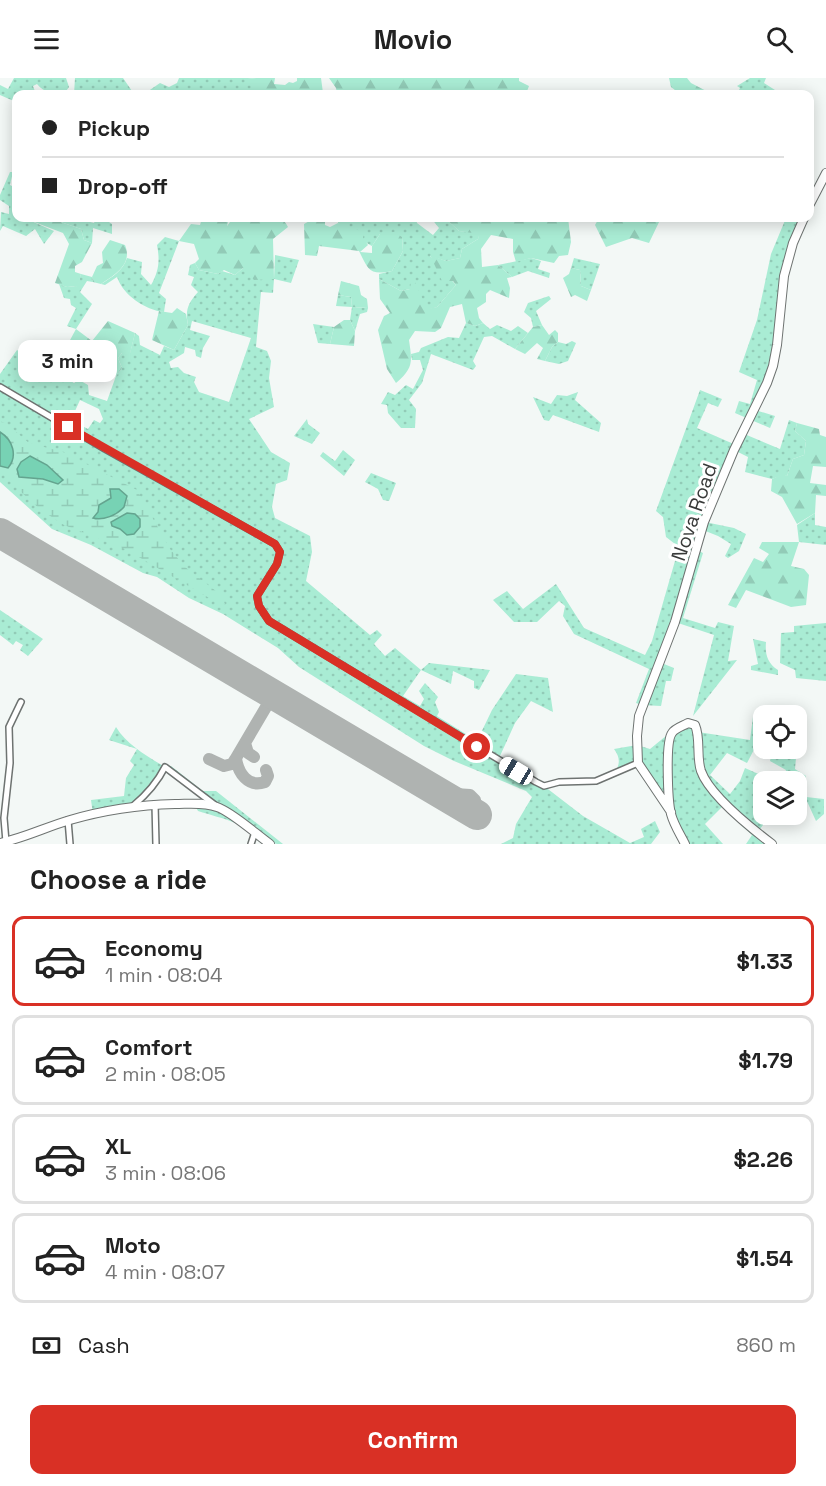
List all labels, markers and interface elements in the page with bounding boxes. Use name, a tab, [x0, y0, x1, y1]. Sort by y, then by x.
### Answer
text: Movio	[374, 22, 452, 57]
icon: menu	[30, 23, 63, 56]
icon: search	[763, 23, 796, 56]
text: Pickup	[78, 114, 150, 142]
text: Drop-off	[78, 172, 168, 200]
callout: 3 min	[19, 340, 118, 382]
text: 3 min	[42, 348, 93, 374]
route end	[54, 413, 81, 440]
street label: Nova Road	[665, 460, 723, 564]
map controls	[753, 705, 807, 825]
button: locate	[753, 705, 807, 759]
route start	[463, 733, 490, 760]
car	[496, 754, 536, 788]
button: layers	[753, 771, 807, 825]
text: Choose a ride	[30, 862, 207, 897]
icon: car	[33, 934, 87, 988]
text: Economy	[105, 934, 203, 962]
text: $1.33	[736, 947, 793, 975]
text: 1 min · 08:04	[105, 962, 223, 988]
icon: car	[33, 1033, 87, 1087]
text: Comfort	[105, 1033, 193, 1061]
text: $1.79	[738, 1046, 793, 1074]
text: 2 min · 08:05	[105, 1061, 226, 1087]
icon: car	[33, 1132, 87, 1186]
text: XL	[105, 1132, 131, 1160]
text: $2.26	[733, 1145, 793, 1173]
text: 3 min · 08:06	[105, 1160, 226, 1186]
icon: car	[33, 1231, 87, 1285]
text: Moto	[105, 1231, 161, 1259]
text: $1.54	[736, 1244, 793, 1272]
text: 4 min · 08:07	[105, 1259, 225, 1285]
icon: cash	[30, 1329, 63, 1362]
text: Cash	[78, 1331, 130, 1359]
text: 860 m	[736, 1332, 796, 1358]
button: Confirm	[30, 1405, 796, 1474]

